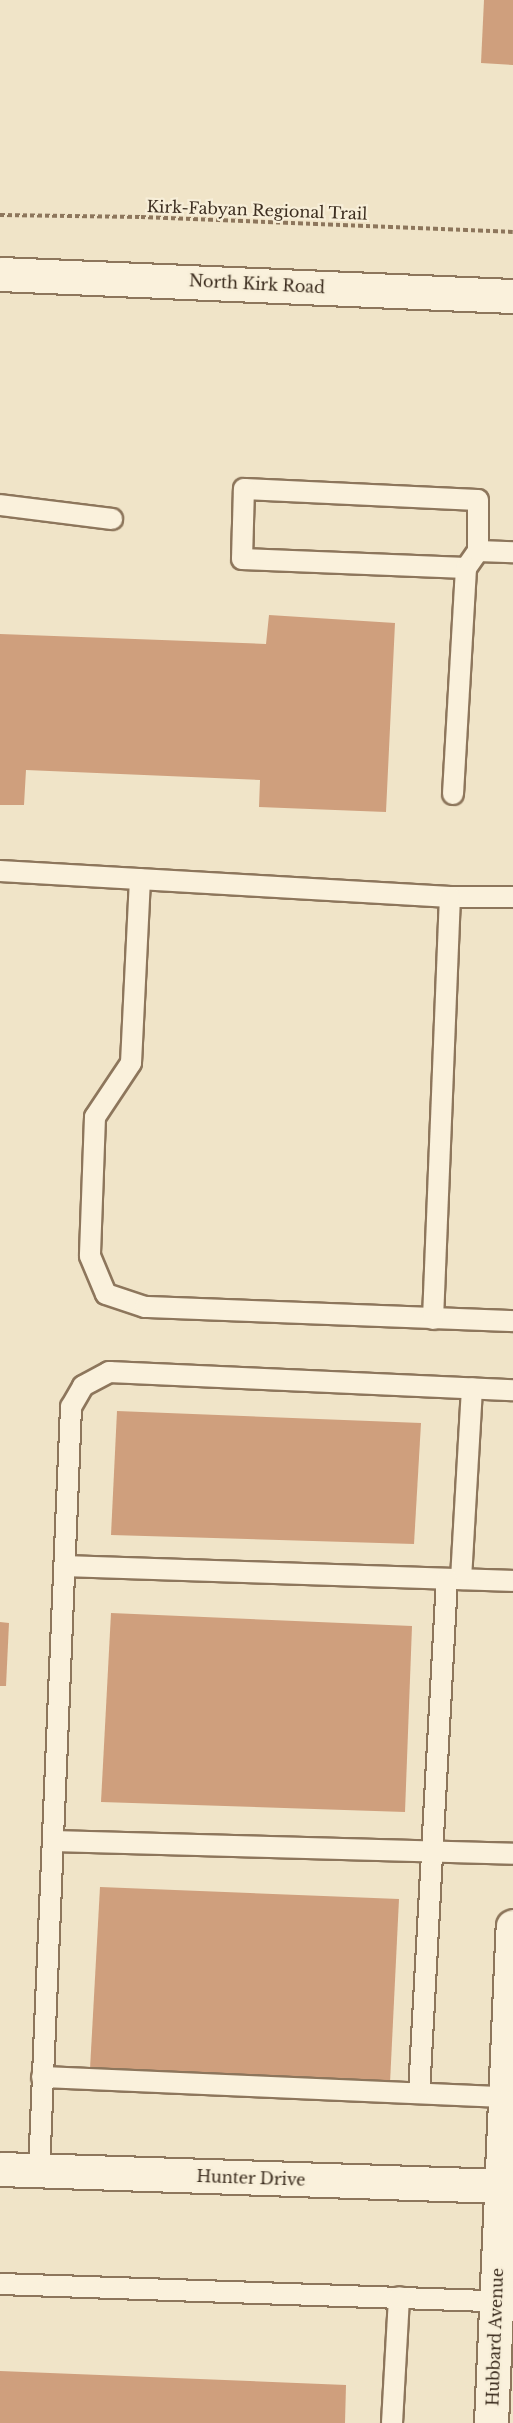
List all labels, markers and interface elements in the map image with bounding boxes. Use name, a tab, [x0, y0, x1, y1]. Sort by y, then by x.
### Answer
street label: Kirk-Fabyan Regional Trail	[146, 197, 368, 223]
street label: North Kirk Road	[188, 271, 326, 297]
street label: Hunter Drive	[196, 2166, 306, 2190]
street label: Hubbard Avenue	[483, 2267, 507, 2407]

